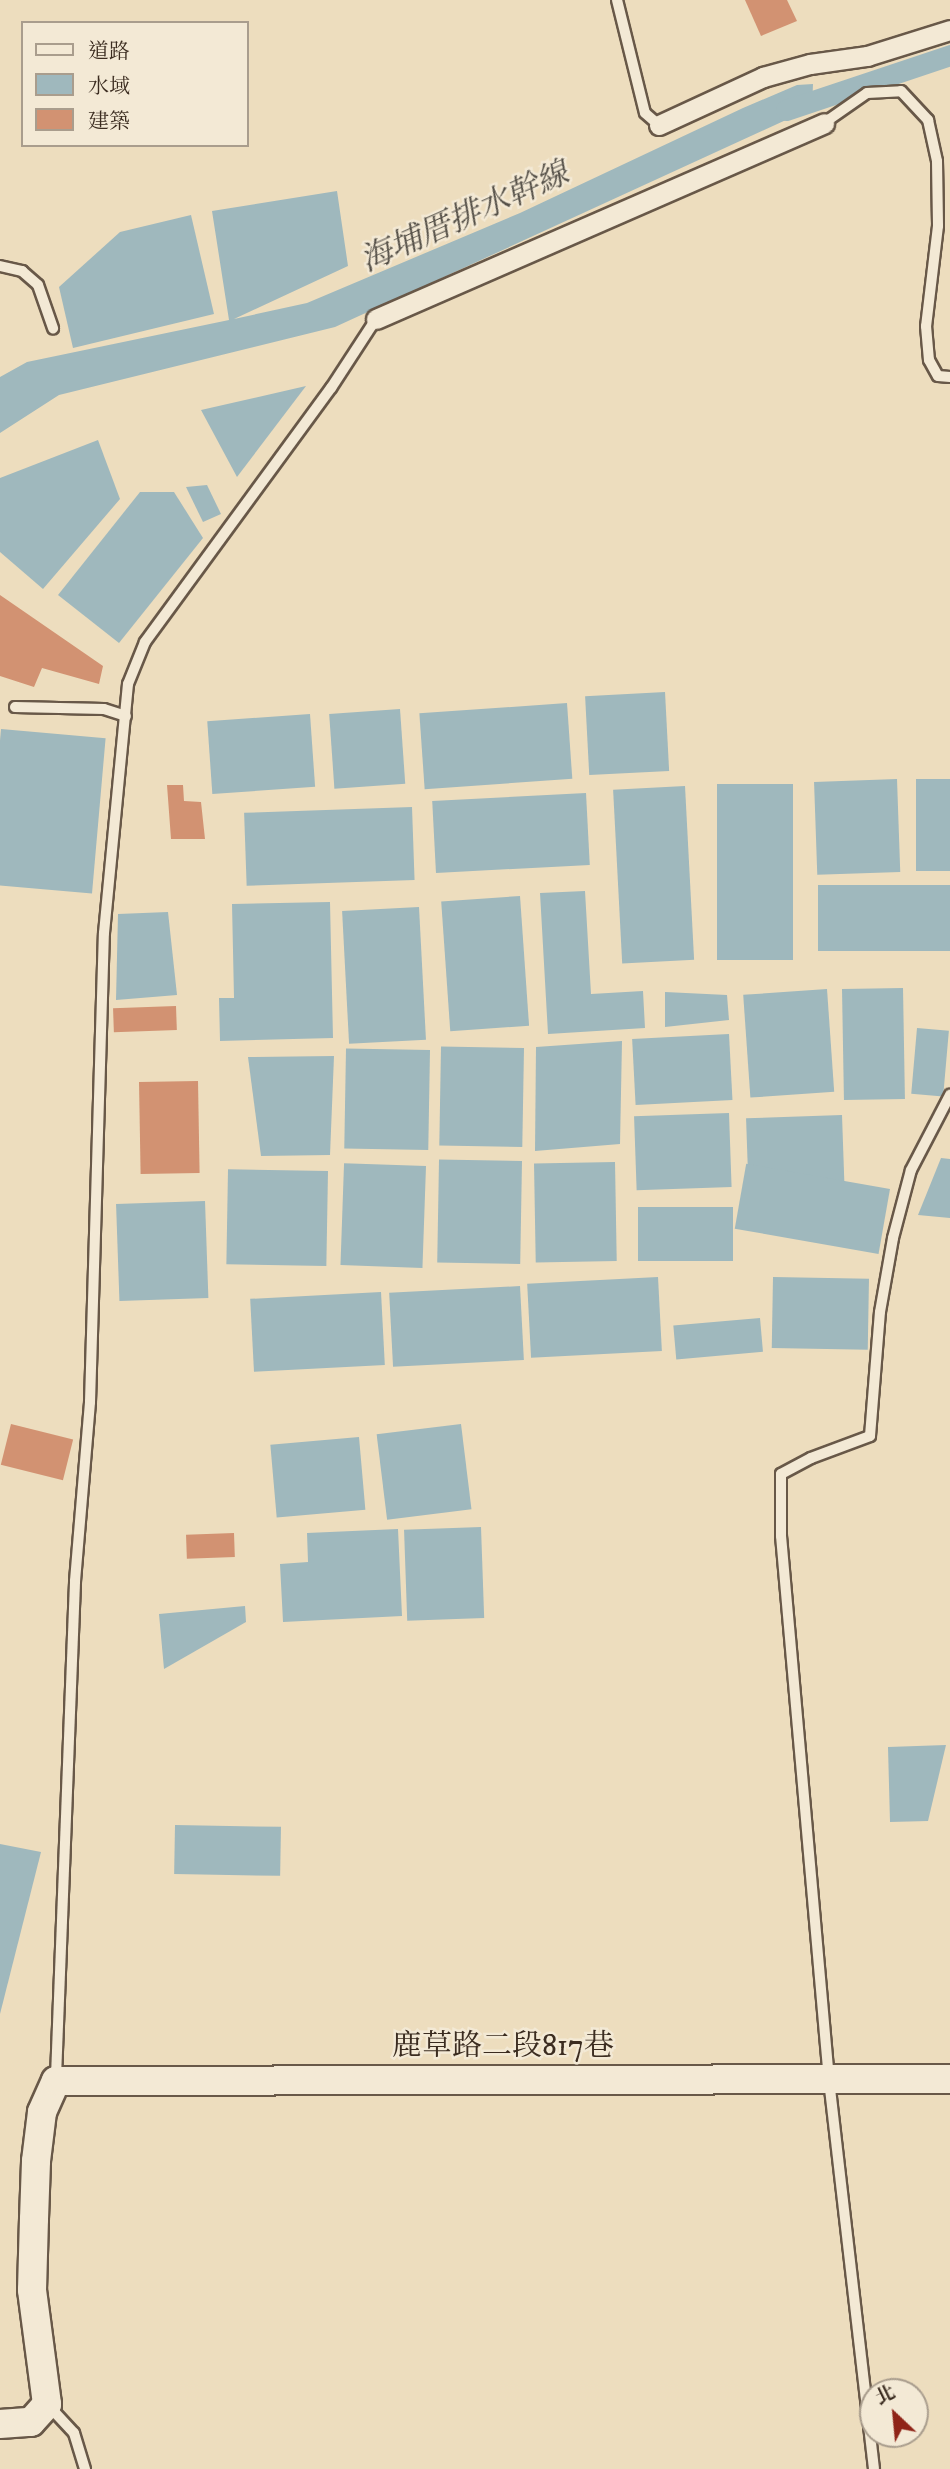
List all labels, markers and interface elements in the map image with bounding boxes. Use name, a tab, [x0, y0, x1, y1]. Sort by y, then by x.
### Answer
legend	[21, 21, 248, 147]
text: 道路	[88, 39, 130, 65]
text: 水域	[88, 74, 130, 100]
text: 建築	[88, 109, 130, 135]
water label: 海埔厝排水幹線	[355, 155, 575, 281]
street label: 鹿草路二段817巷	[392, 2029, 614, 2065]
north arrow	[859, 2378, 929, 2448]
text: 北	[872, 2381, 899, 2410]

